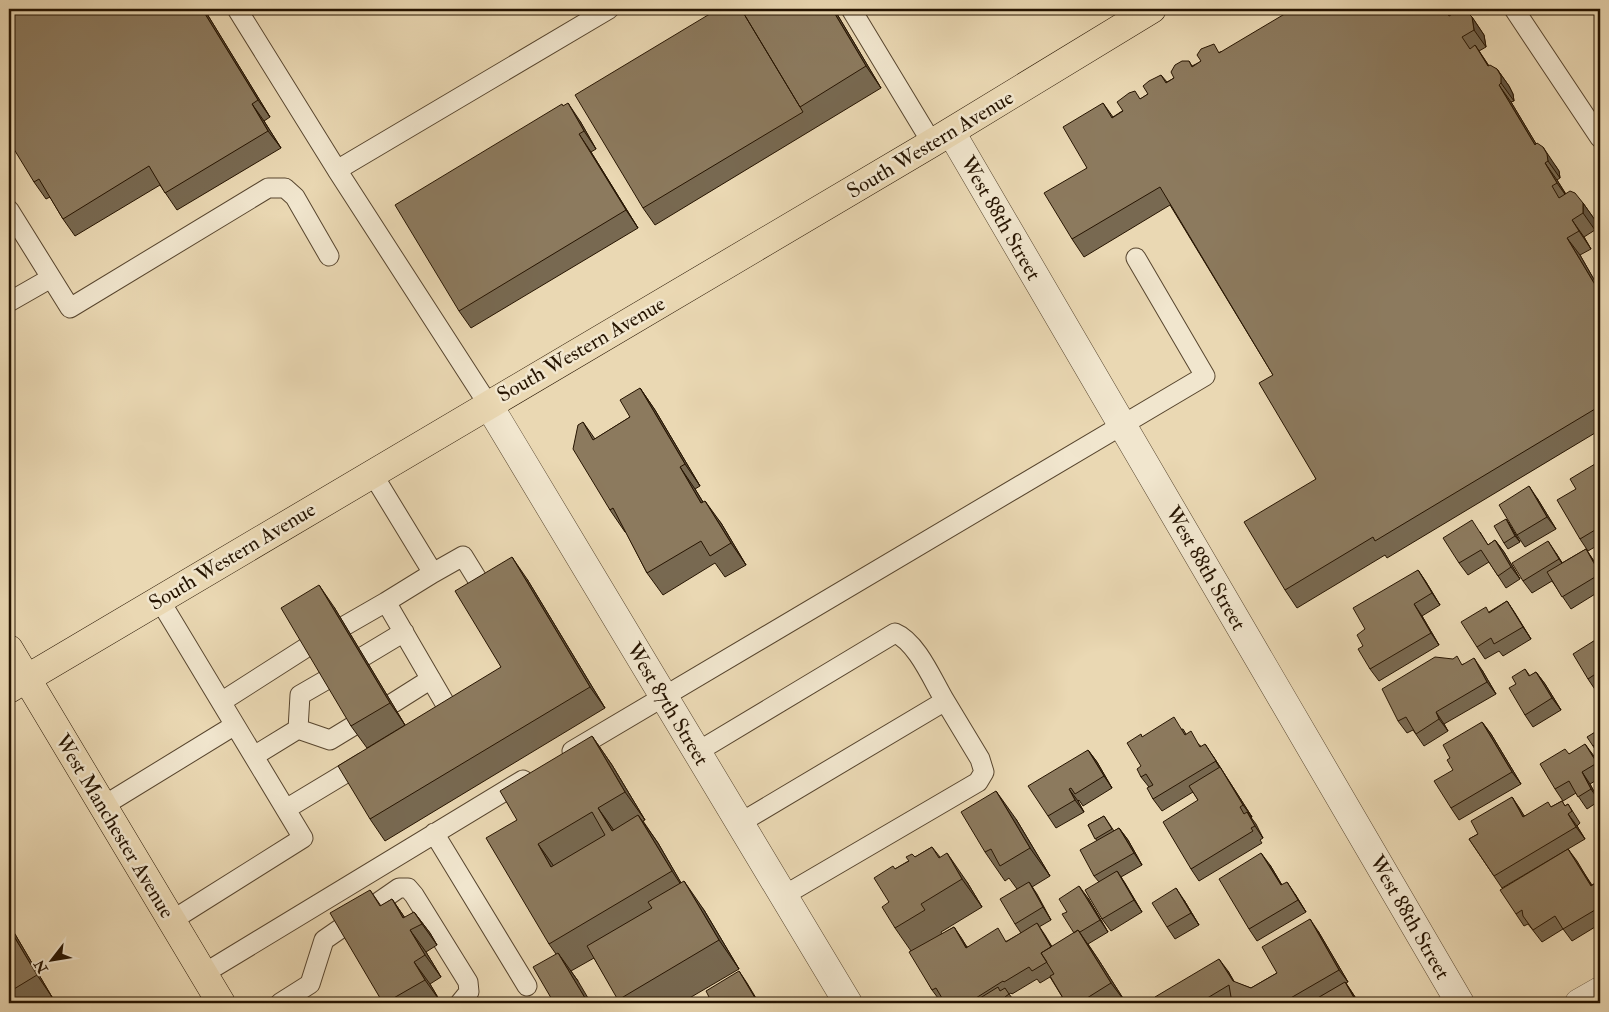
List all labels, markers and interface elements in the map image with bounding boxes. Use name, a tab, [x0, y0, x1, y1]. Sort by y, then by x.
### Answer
street label: South Western Avenue	[842, 84, 1019, 205]
street label: West 88th Street	[954, 150, 1047, 285]
street label: South Western Avenue	[492, 290, 670, 409]
street label: South Western Avenue	[144, 496, 321, 617]
street label: West 88th Street	[1159, 500, 1252, 635]
street label: West 87th Street	[620, 637, 715, 771]
street label: West Manchester Avenue	[48, 728, 180, 924]
street label: West 88th Street	[1363, 849, 1456, 984]
north arrow	[28, 934, 78, 984]
text: N	[31, 956, 52, 977]

